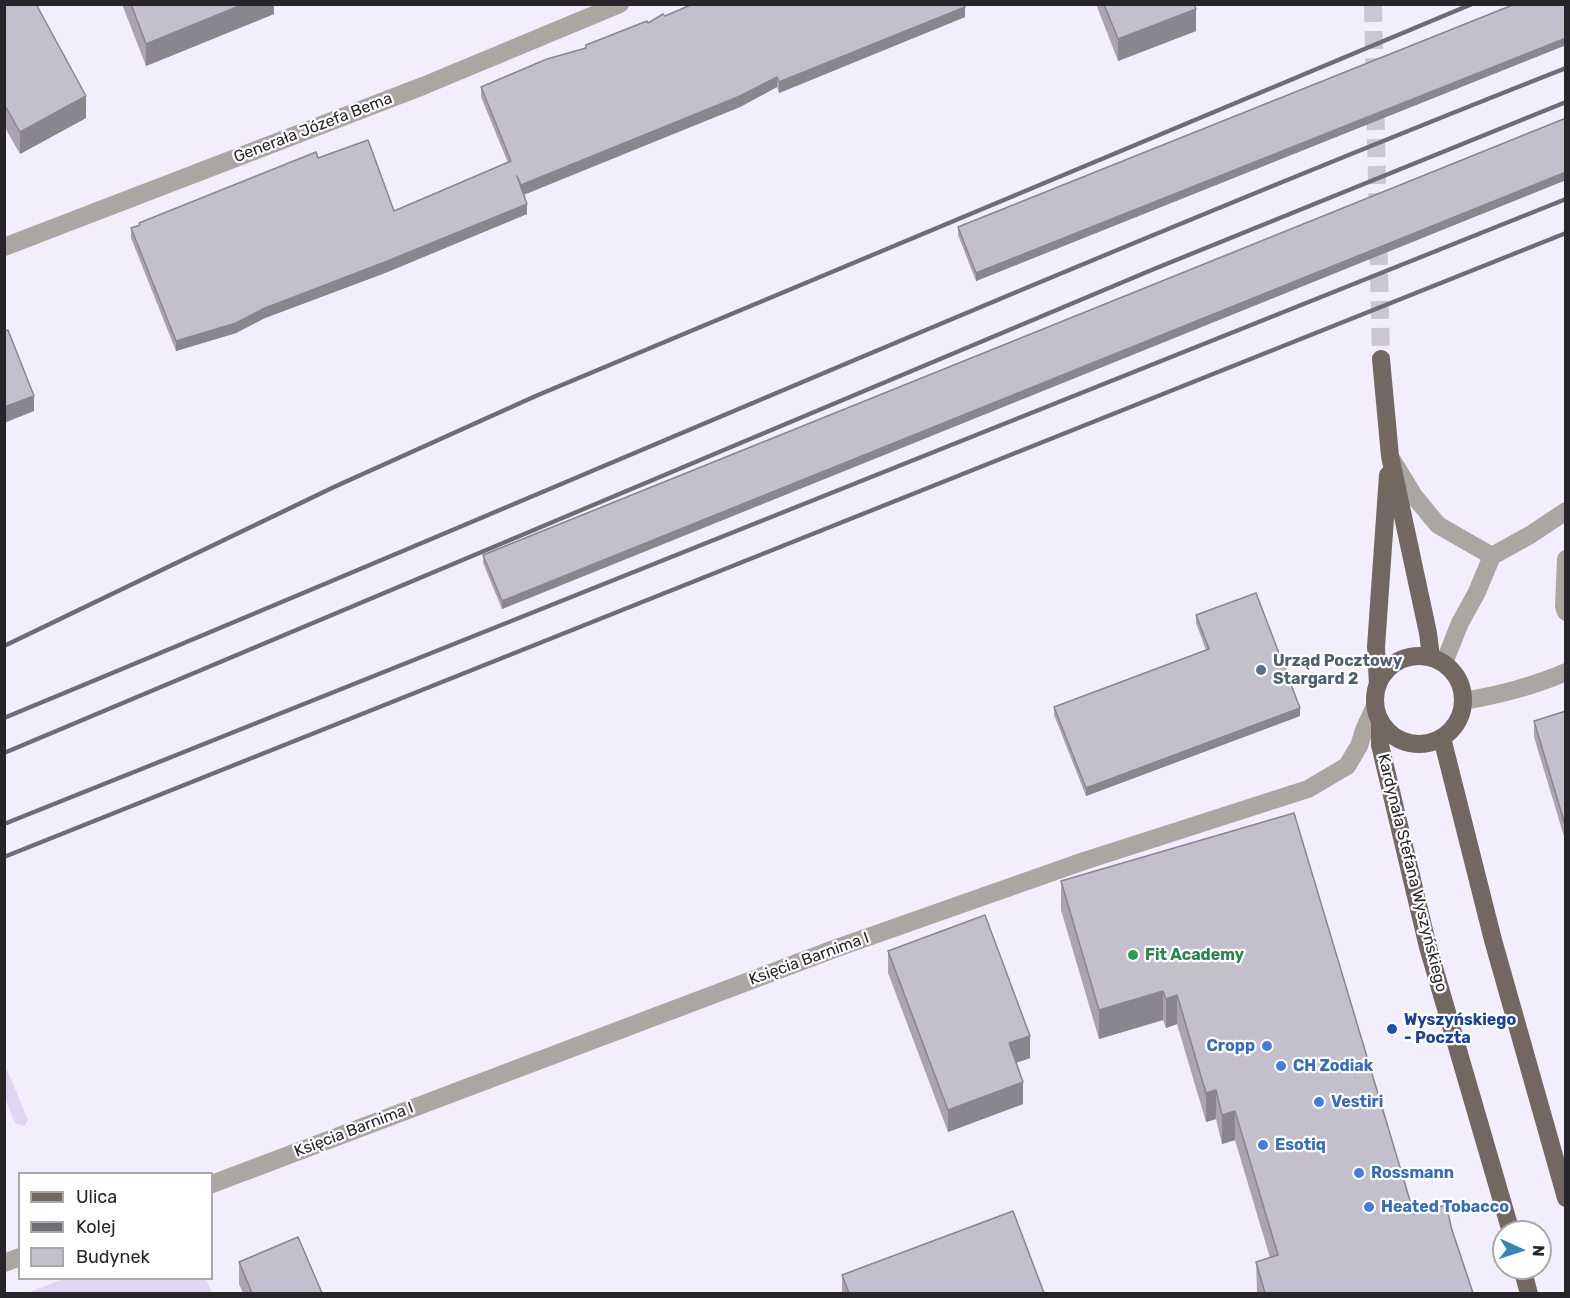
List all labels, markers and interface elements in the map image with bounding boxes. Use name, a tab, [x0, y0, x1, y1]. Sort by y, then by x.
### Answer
street label: Generała Józefa Bema	[231, 89, 395, 167]
place label: Urząd Pocztowy Stargard 2	[1273, 651, 1402, 689]
marker: Urząd Pocztowy Stargard 2	[1254, 663, 1268, 677]
street label: Kardynała Stefana Wyszyńskiego	[1373, 752, 1451, 994]
street label: Księcia Barnima I	[746, 928, 872, 990]
place label: Fit Academy	[1145, 945, 1244, 965]
marker: Fit Academy	[1126, 948, 1140, 962]
place label: Wyszyńskiego - Poczta	[1404, 1010, 1516, 1048]
marker: Wyszyńskiego - Poczta	[1385, 1022, 1399, 1036]
place label: Cropp	[1207, 1036, 1255, 1056]
marker: Cropp	[1260, 1039, 1274, 1053]
place label: CH Zodiak	[1293, 1056, 1373, 1076]
marker: CH Zodiak	[1274, 1059, 1288, 1073]
place label: Vestiri	[1331, 1092, 1383, 1112]
marker: Vestiri	[1312, 1095, 1326, 1109]
street label: Księcia Barnima I	[292, 1098, 416, 1162]
place label: Esotiq	[1275, 1135, 1326, 1155]
marker: Esotiq	[1256, 1138, 1270, 1152]
place label: Rossmann	[1371, 1163, 1454, 1183]
marker: Rossmann	[1352, 1166, 1366, 1180]
legend	[18, 1172, 213, 1280]
text: Ulica	[76, 1186, 117, 1208]
place label: Heated Tobacco	[1381, 1197, 1509, 1217]
marker: Heated Tobacco	[1362, 1200, 1376, 1214]
text: Kolej	[76, 1216, 116, 1238]
north arrow	[1492, 1220, 1552, 1280]
text: N	[1529, 1245, 1548, 1257]
text: Budynek	[76, 1246, 150, 1268]

